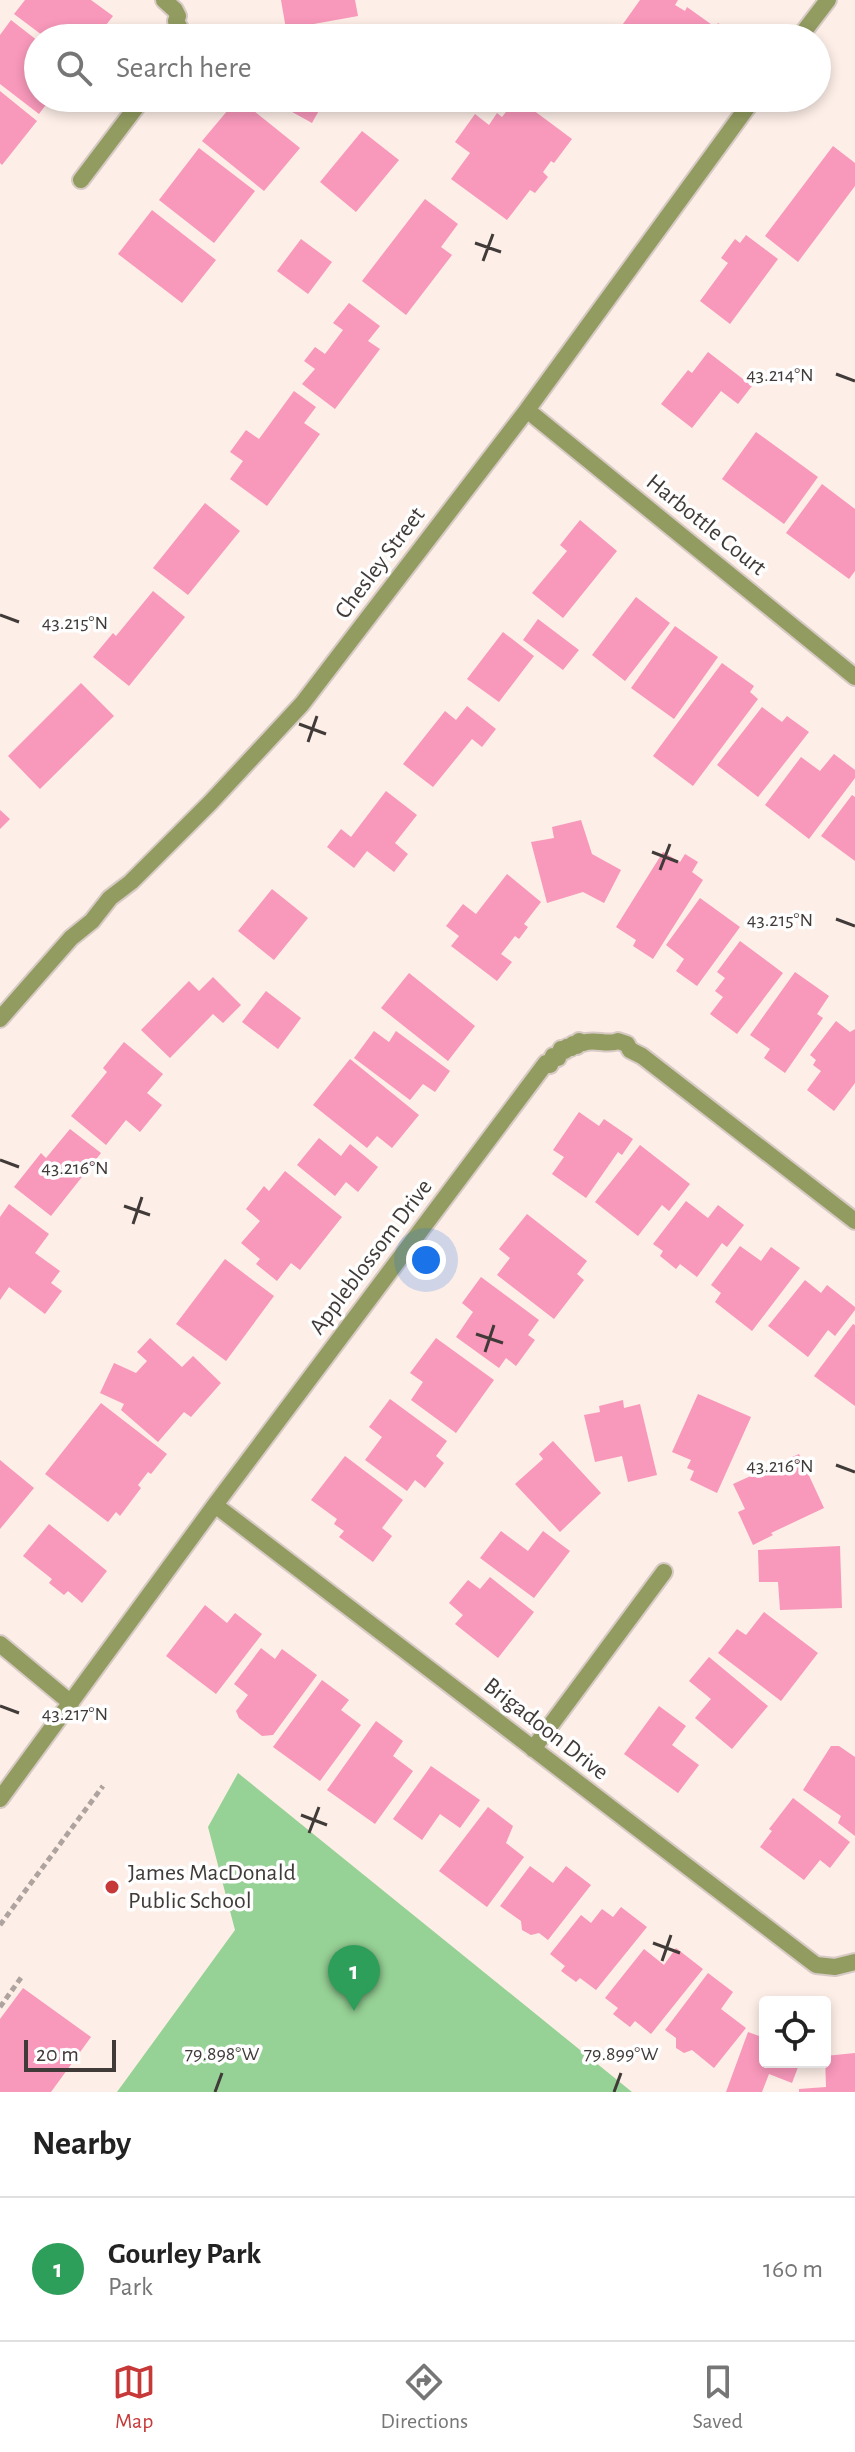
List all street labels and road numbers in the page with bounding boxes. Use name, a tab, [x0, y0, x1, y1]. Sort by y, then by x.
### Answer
street label: Harbottle Court	[642, 470, 771, 581]
street label: Chesley Street	[331, 503, 430, 623]
street label: Appleblossom Drive	[305, 1175, 437, 1339]
street label: Brigadoon Drive	[479, 1673, 613, 1785]

